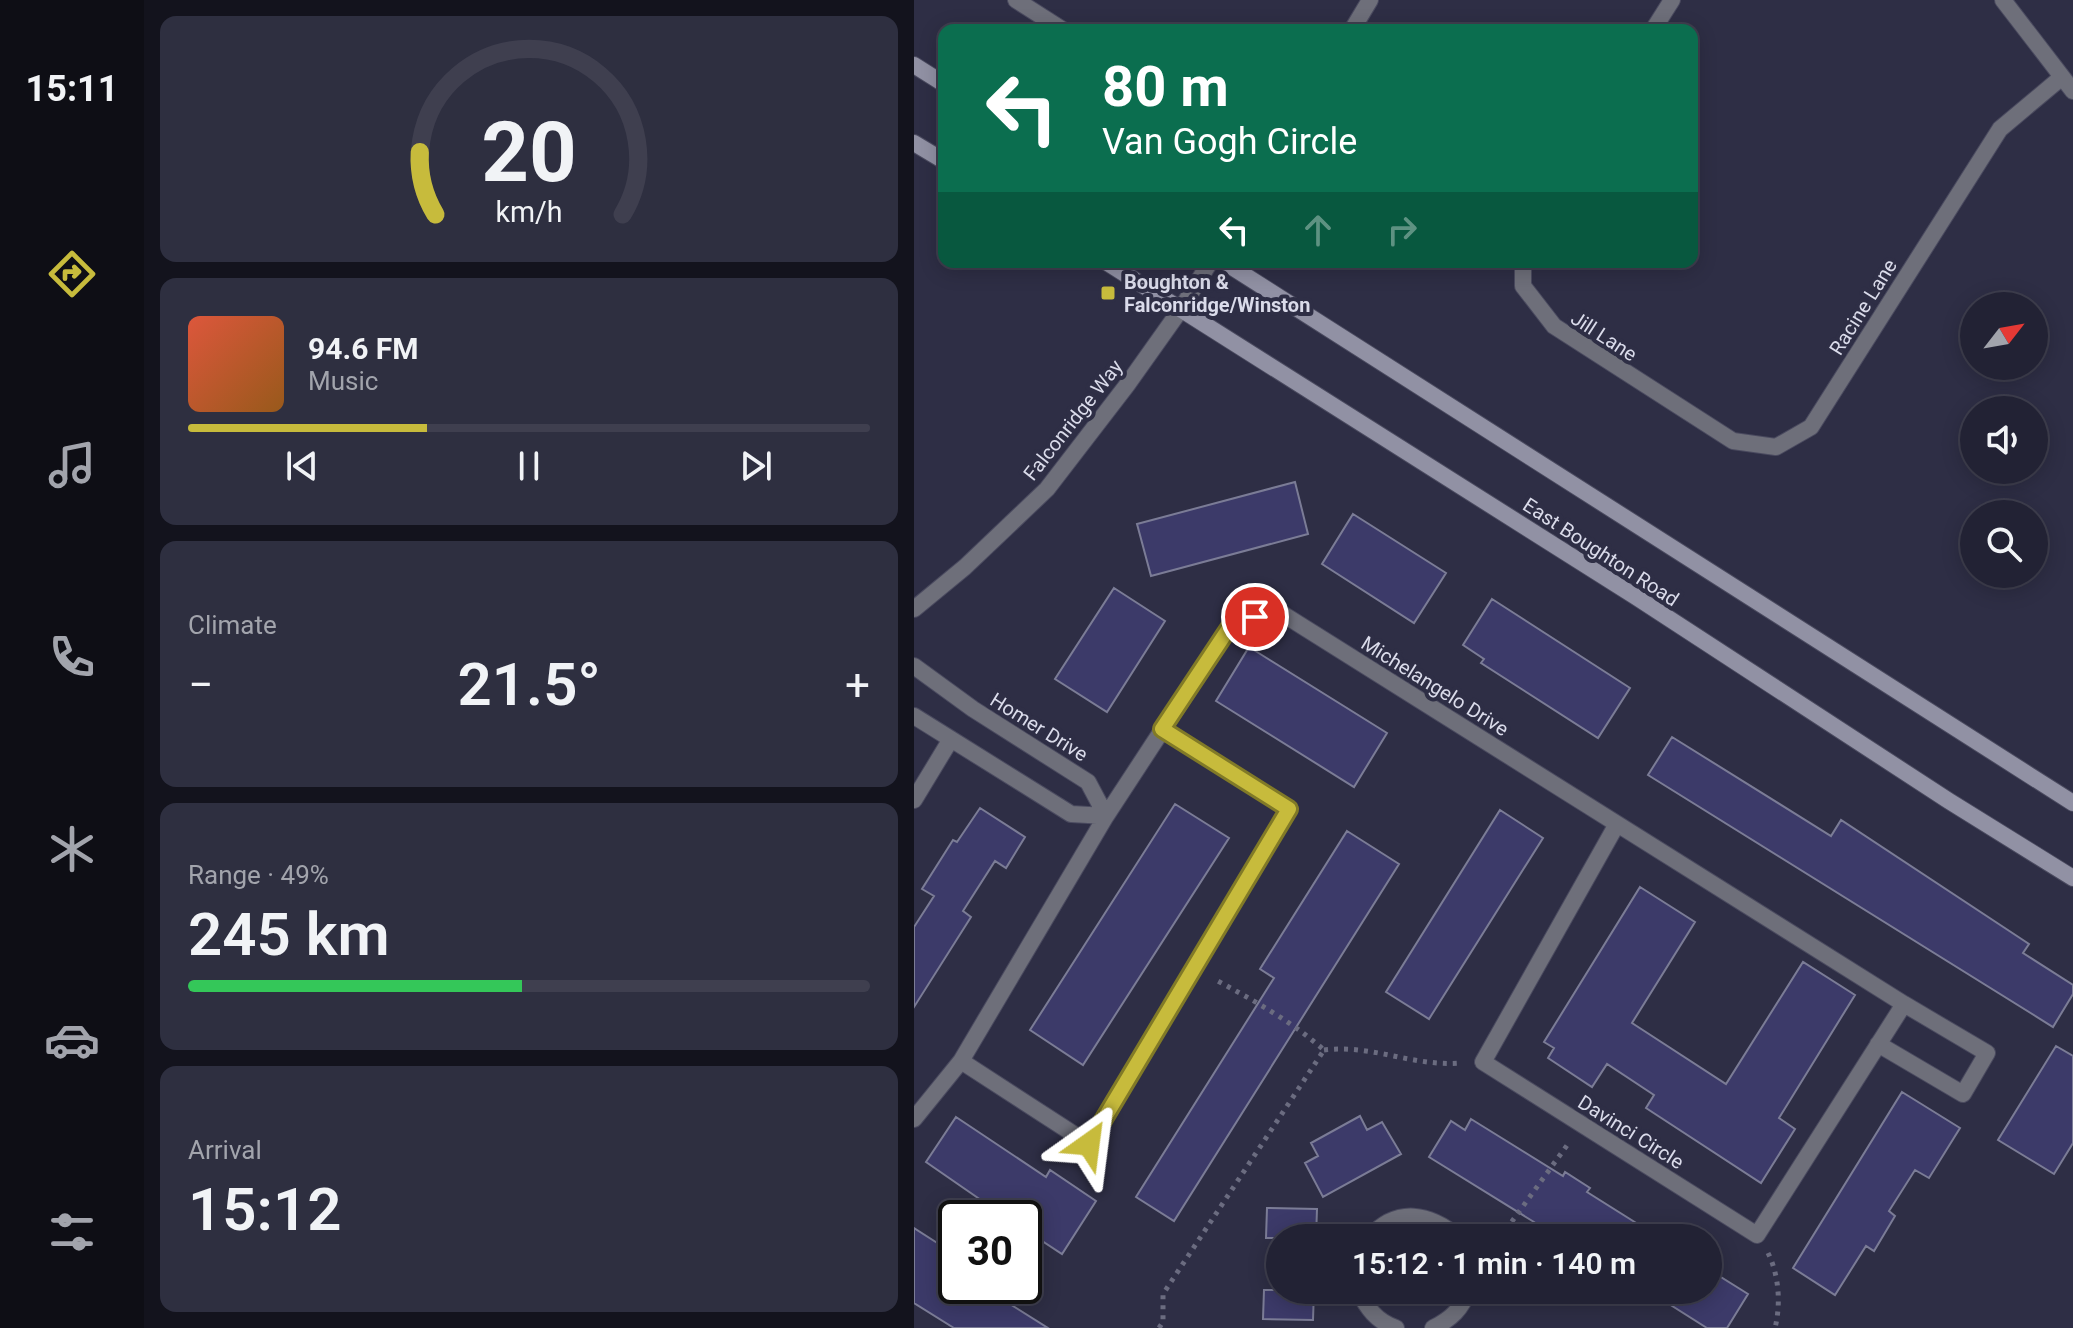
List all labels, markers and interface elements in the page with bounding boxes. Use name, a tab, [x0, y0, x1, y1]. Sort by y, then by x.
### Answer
text: 80 m	[1102, 54, 1229, 120]
icon: left	[970, 56, 1074, 160]
text: 15:11	[26, 68, 118, 110]
text: 20	[481, 104, 577, 201]
text: Van Gogh Circle	[1102, 121, 1357, 163]
text: km/h	[495, 195, 563, 229]
icon: left	[1212, 208, 1256, 252]
icon: ahead	[1296, 208, 1340, 252]
icon: right	[1380, 208, 1424, 252]
icon: directions	[44, 246, 100, 302]
street label: Racine Lane	[1824, 255, 1902, 359]
place label: Boughton & Falconridge/Winston	[1124, 270, 1310, 317]
marker: Boughton & Falconridge/Winston	[1099, 284, 1117, 302]
north arrow	[1960, 292, 2048, 380]
map controls	[1960, 292, 2048, 588]
street label: Jill Lane	[1566, 306, 1642, 366]
text: 94.6 FM	[308, 331, 419, 366]
street label: Falconridge Way	[1018, 354, 1128, 485]
text: Music	[308, 366, 378, 396]
button: sound	[1960, 396, 2048, 484]
icon: music	[44, 437, 100, 493]
icon: previous	[280, 444, 324, 488]
icon: pause	[507, 444, 551, 488]
icon: next	[734, 444, 778, 488]
street label: East Boughton Road	[1519, 493, 1683, 611]
button: search	[1960, 500, 2048, 588]
pin	[1221, 583, 1289, 651]
icon: arrive	[1233, 595, 1277, 639]
text: Climate	[188, 610, 277, 640]
icon: phone	[44, 629, 100, 685]
street label: Michelangelo Drive	[1357, 631, 1513, 741]
text: 21.5°	[458, 649, 601, 720]
text: −	[188, 659, 213, 711]
text: +	[845, 659, 870, 711]
street label: Homer Drive	[986, 688, 1092, 766]
icon: climate	[44, 821, 100, 877]
text: Range · 49%	[188, 860, 329, 890]
text: 245 km	[188, 899, 390, 970]
icon: car	[44, 1012, 100, 1068]
street label: Davinci Circle	[1574, 1090, 1688, 1174]
position arrow	[1047, 1102, 1131, 1186]
text: Arrival	[188, 1135, 262, 1165]
text: 15:12	[188, 1174, 341, 1245]
speed limit sign: 30	[938, 1200, 1042, 1304]
icon: filters	[44, 1204, 100, 1260]
text: 15:12 · 1 min · 140 m	[1352, 1246, 1636, 1281]

